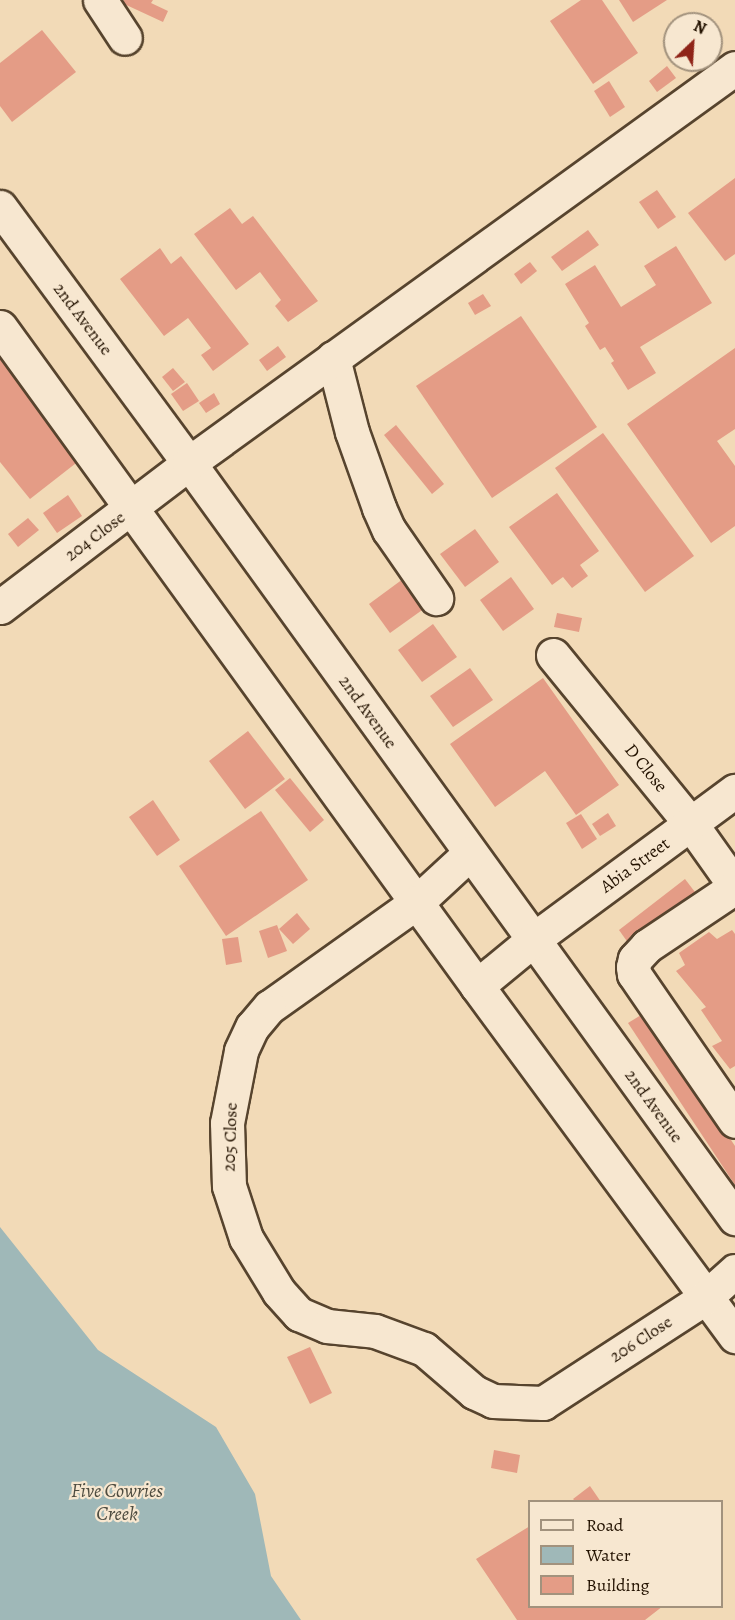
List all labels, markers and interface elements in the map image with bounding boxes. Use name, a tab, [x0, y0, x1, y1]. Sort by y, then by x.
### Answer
north arrow	[663, 12, 723, 72]
text: N	[690, 15, 710, 40]
street label: 2nd Avenue	[49, 278, 117, 360]
street label: 204 Close	[61, 506, 129, 566]
street label: 2nd Avenue	[334, 671, 402, 753]
street label: D Close	[620, 739, 672, 797]
street label: Abia Street	[596, 833, 674, 897]
street label: 2nd Avenue	[620, 1065, 688, 1147]
street label: 205 Close	[218, 1102, 242, 1172]
street label: 206 Close	[606, 1311, 676, 1367]
water label: Five Cowries Creek	[71, 1479, 163, 1526]
legend	[528, 1500, 723, 1608]
text: Road	[586, 1513, 623, 1537]
text: Water	[586, 1543, 631, 1567]
text: Building	[586, 1573, 650, 1597]

